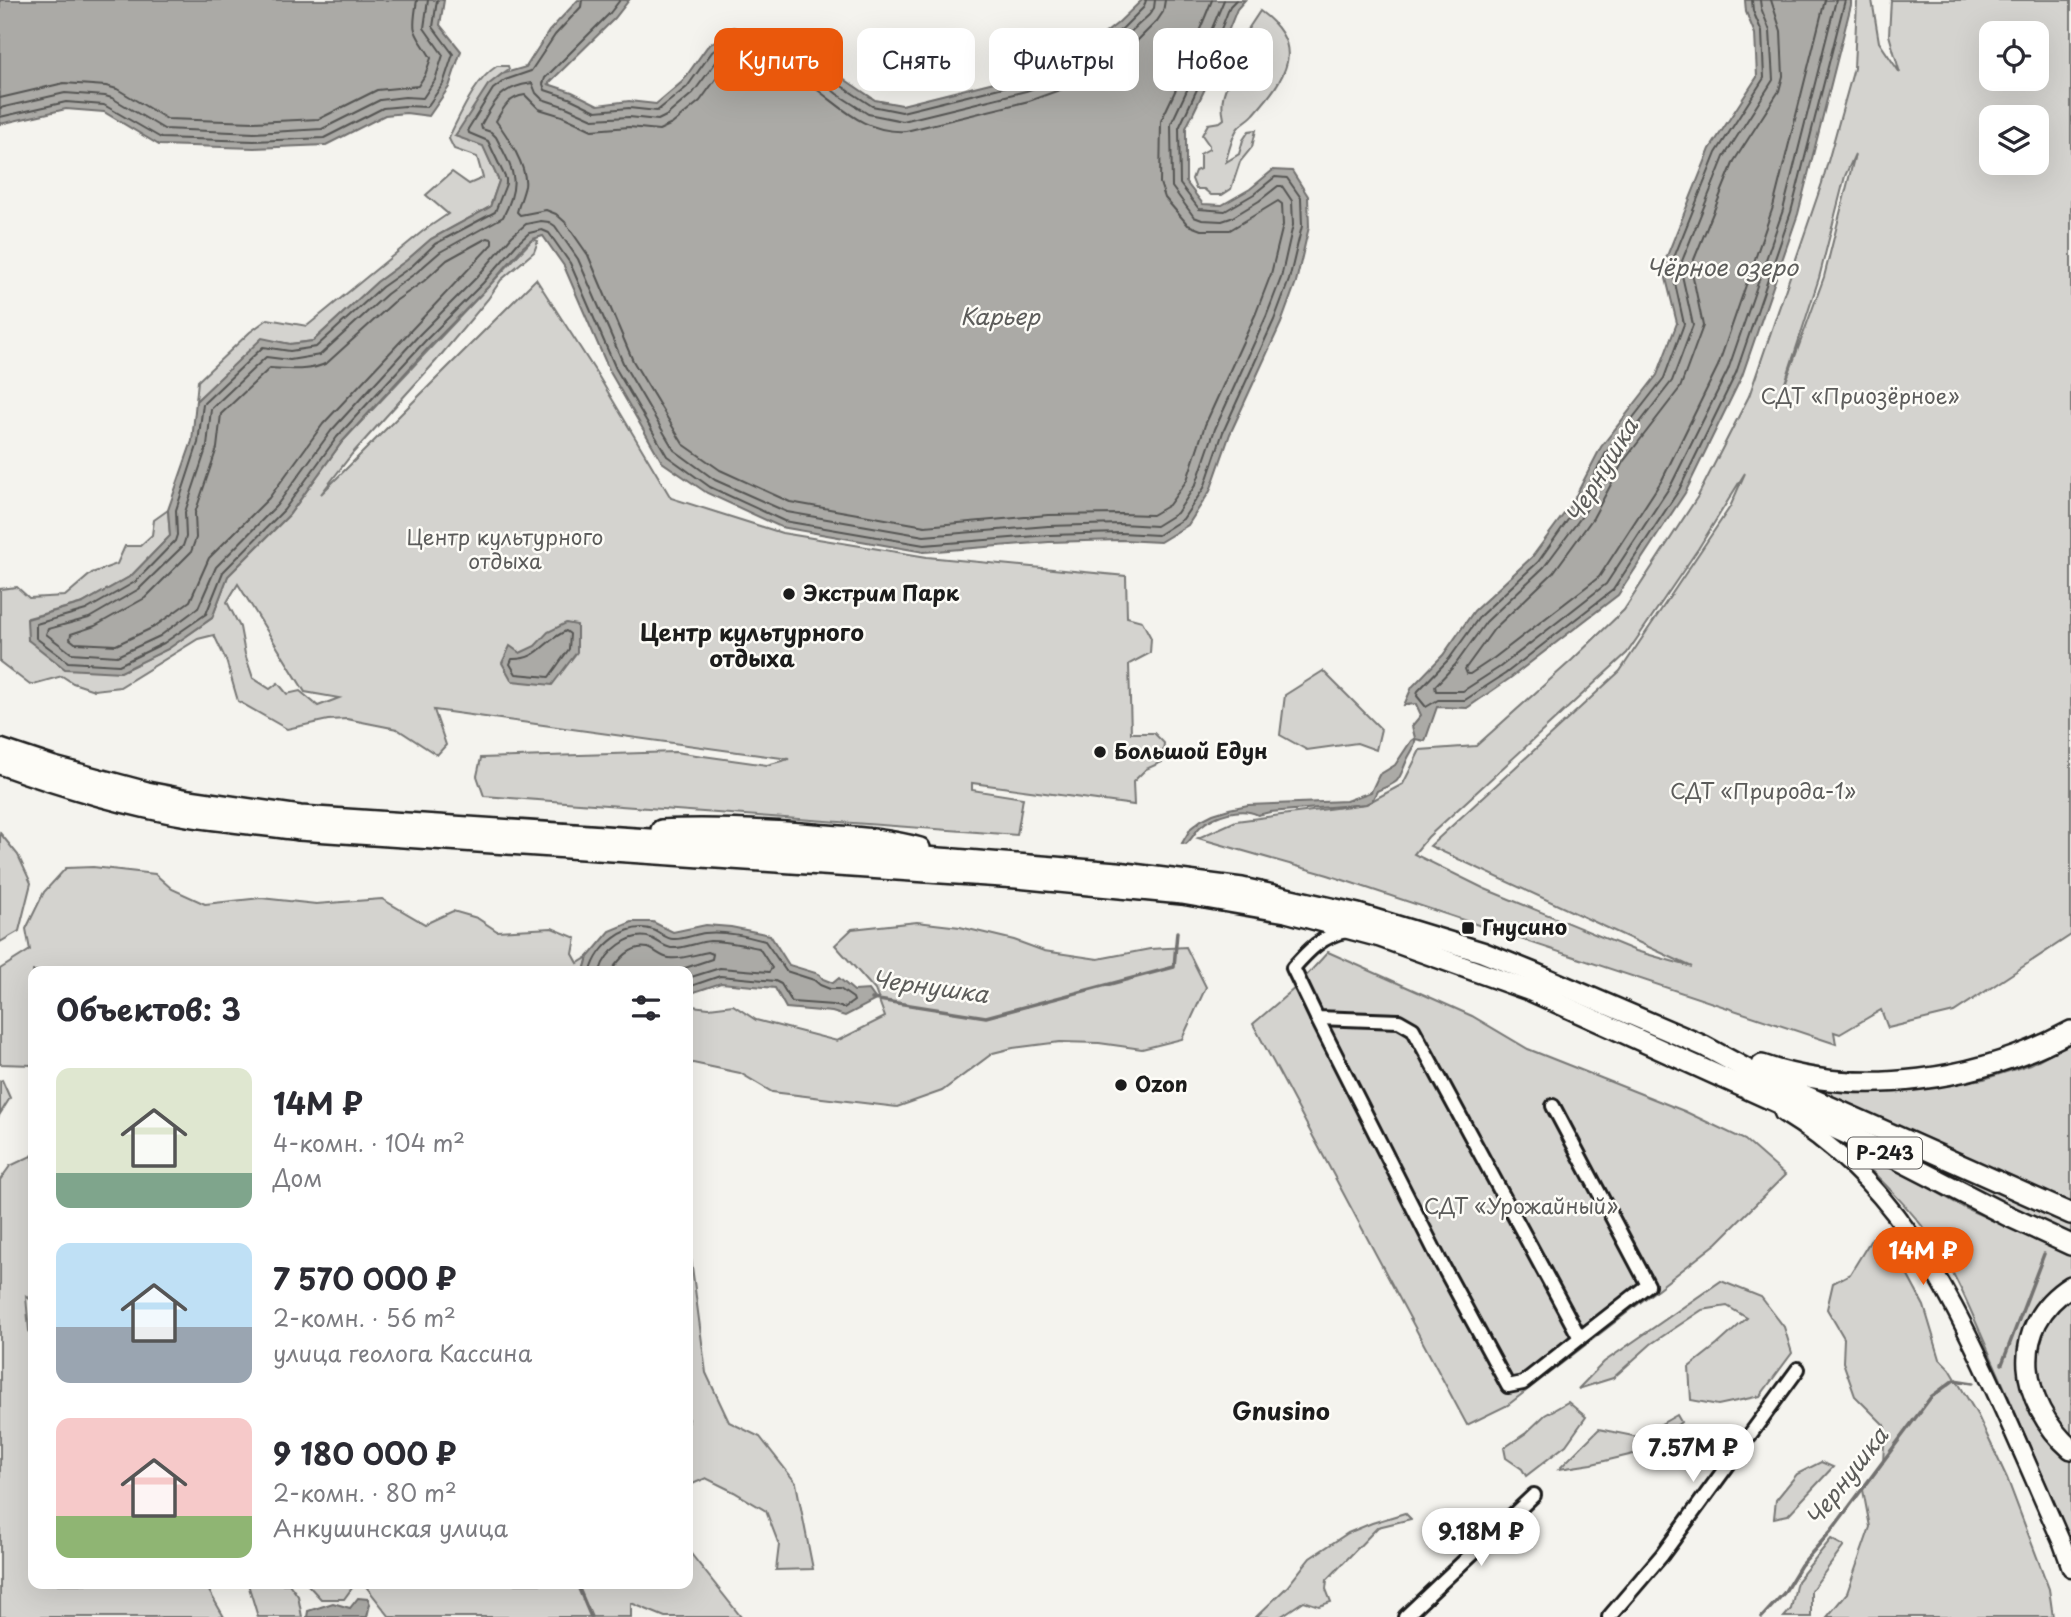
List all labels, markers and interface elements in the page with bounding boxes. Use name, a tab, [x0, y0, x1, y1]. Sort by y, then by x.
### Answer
map controls	[1979, 21, 2049, 175]
button: locate	[1979, 21, 2049, 91]
chip: Купить	[714, 28, 843, 91]
chip: Снять	[857, 28, 975, 91]
chip: Фильтры	[989, 28, 1139, 91]
chip: Новое	[1153, 28, 1273, 91]
button: layers	[1979, 105, 2049, 175]
water label: Чёрное озеро	[1646, 249, 1799, 284]
water label: Карьер	[960, 298, 1041, 333]
park label: СДТ «Приозёрное»	[1761, 379, 1959, 411]
water label: Чернушка	[1556, 411, 1646, 529]
park label: Центр культурного отдыха	[407, 520, 603, 576]
place label: Экстрим Парк	[803, 576, 960, 608]
marker: Экстрим Парк	[781, 586, 797, 602]
district label: Центр культурного отдыха	[640, 614, 864, 675]
place label: Большой Едун	[1114, 734, 1268, 766]
marker: Большой Едун	[1092, 744, 1108, 760]
park label: СДТ «Природа-1»	[1670, 774, 1856, 806]
place label: Гнусино	[1482, 910, 1567, 942]
marker: Гнусино	[1460, 920, 1476, 936]
water label: Чернушка	[870, 960, 991, 1011]
text: Объектов: 3	[56, 986, 241, 1031]
icon: filters	[627, 989, 665, 1027]
place label: Ozon	[1135, 1067, 1188, 1099]
marker: Ozon	[1113, 1077, 1129, 1093]
text: 14M ₽	[273, 1080, 363, 1125]
icon: home	[112, 1096, 196, 1180]
text: 4-комн. · 104 m²	[273, 1125, 465, 1160]
road number: Р-243	[1848, 1138, 1922, 1168]
text: Дом	[273, 1160, 322, 1195]
park label: СДТ «Урожайный»	[1424, 1189, 1618, 1221]
pin: 14M ₽	[1874, 1228, 1972, 1287]
text: 14M ₽	[1889, 1232, 1957, 1267]
text: 7 570 000 ₽	[273, 1255, 456, 1300]
icon: home	[112, 1271, 196, 1355]
text: 2-комн. · 56 m²	[273, 1300, 456, 1335]
text: улица геолога Кассина	[273, 1335, 532, 1370]
district label: Gnusino	[1232, 1392, 1330, 1428]
water label: Чернушка	[1796, 1419, 1896, 1533]
pin: 7.57M ₽	[1628, 1424, 1758, 1484]
text: 7.57M ₽	[1648, 1429, 1738, 1464]
text: 9 180 000 ₽	[273, 1430, 456, 1475]
icon: home	[112, 1446, 196, 1530]
text: 2-комн. · 80 m²	[273, 1475, 457, 1510]
pin: 9.18M ₽	[1416, 1508, 1546, 1568]
text: Анкушинская улица	[273, 1510, 508, 1545]
text: 9.18M ₽	[1438, 1513, 1524, 1548]

